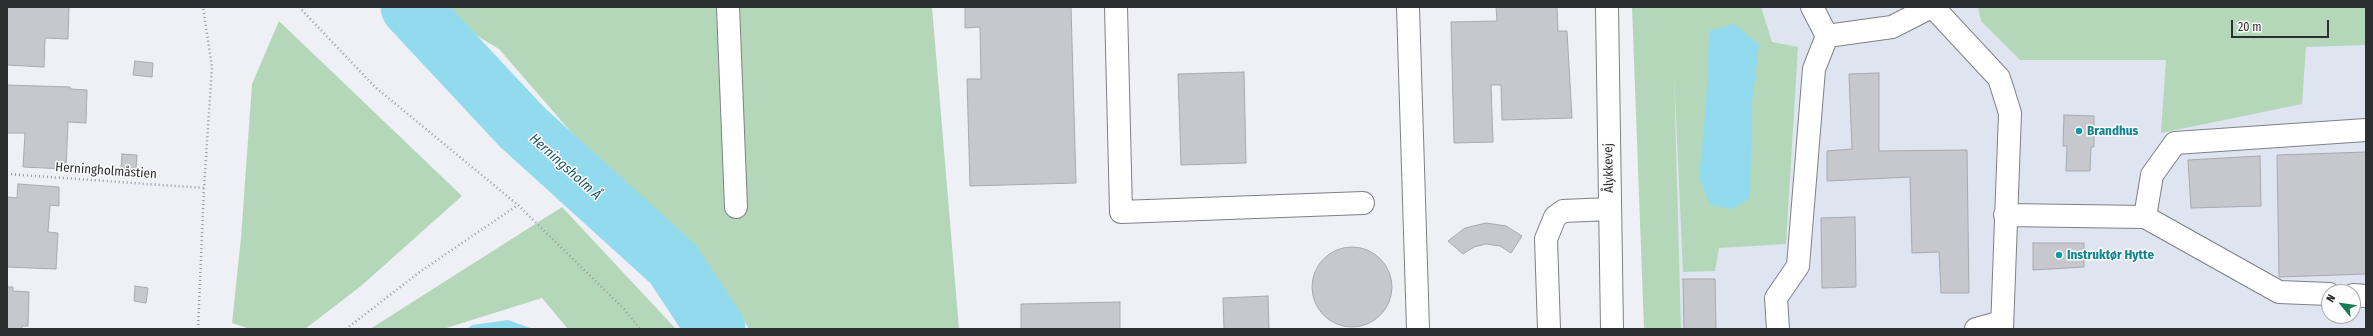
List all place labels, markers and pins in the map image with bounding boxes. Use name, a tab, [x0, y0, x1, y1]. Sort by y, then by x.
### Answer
place label: Brandhus	[2087, 123, 2138, 139]
marker: Brandhus	[2074, 126, 2084, 136]
place label: Instruktør Hytte	[2067, 247, 2154, 263]
marker: Instruktør Hytte	[2054, 250, 2064, 260]

